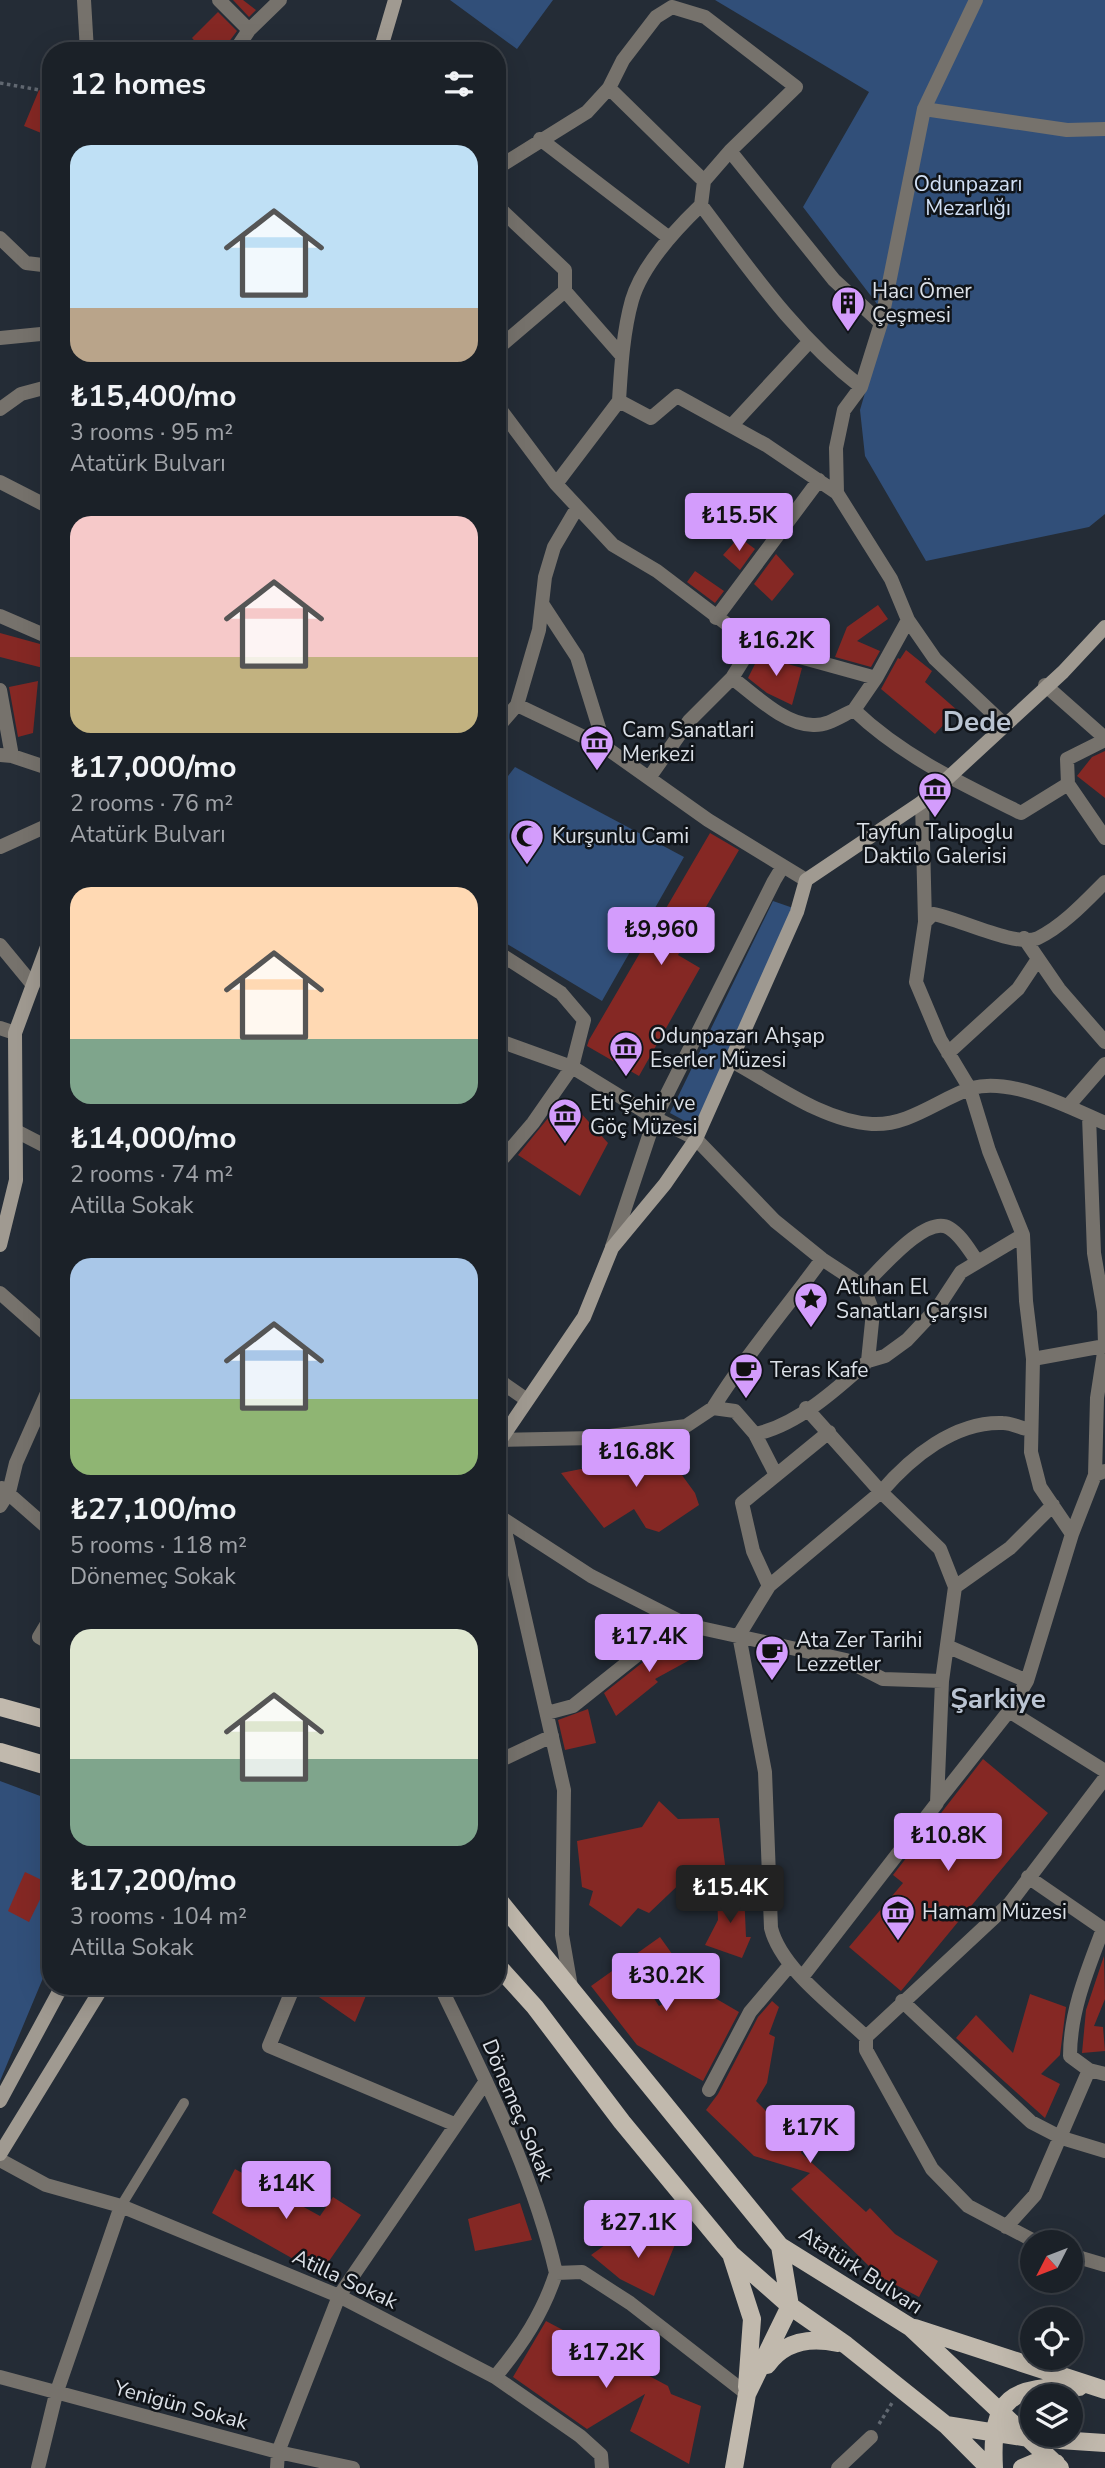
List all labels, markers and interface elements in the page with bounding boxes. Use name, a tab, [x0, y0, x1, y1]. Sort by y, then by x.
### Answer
text: 12 homes	[70, 64, 206, 105]
icon: filters	[440, 65, 478, 103]
park label: Odunpazarı Mezarlığı	[914, 170, 1022, 222]
icon: home	[211, 190, 337, 316]
place label: Hacı Ömer Çeşmesi	[872, 277, 972, 329]
building icon: Hacı Ömer Çeşmesi	[829, 284, 867, 333]
text: ₺15,400/mo	[70, 376, 237, 417]
text: 3 rooms · 95 m²	[70, 417, 233, 448]
text: Atatürk Bulvarı	[70, 448, 226, 479]
pin: ₺15.5K	[682, 494, 796, 553]
text: ₺15.5K	[701, 500, 777, 531]
icon: home	[211, 561, 337, 687]
pin: ₺16.2K	[719, 618, 833, 678]
text: ₺16.2K	[738, 625, 814, 656]
district label: Dede	[943, 703, 1011, 741]
place label: Cam Sanatlari Merkezi	[622, 716, 754, 768]
museum icon: Cam Sanatlari Merkezi	[578, 723, 616, 772]
text: ₺17,000/mo	[70, 747, 237, 788]
museum icon: Tayfun Talipoglu Daktilo Galerisi	[916, 770, 954, 819]
text: 2 rooms · 76 m²	[70, 788, 233, 819]
mosque icon: Kurşunlu Cami	[508, 817, 546, 866]
place label: Tayfun Talipoglu Daktilo Galerisi	[857, 818, 1013, 870]
text: Atatürk Bulvarı	[70, 819, 226, 850]
place label: Kurşunlu Cami	[552, 822, 689, 850]
pin: ₺9,960	[604, 908, 718, 967]
text: ₺9,960	[624, 914, 698, 945]
icon: home	[211, 932, 337, 1058]
place label: Odunpazarı Ahşap Eserler Müzesi	[650, 1022, 825, 1074]
museum icon: Odunpazarı Ahşap Eserler Müzesi	[607, 1029, 645, 1078]
place label: Eti Şehir ve Göç Müzesi	[590, 1089, 697, 1141]
museum icon: Eti Şehir ve Göç Müzesi	[546, 1096, 584, 1145]
text: ₺14,000/mo	[70, 1118, 237, 1159]
text: 2 rooms · 74 m²	[70, 1159, 233, 1190]
text: Atilla Sokak	[70, 1190, 194, 1221]
place label: Atlıhan El Sanatları Çarşısı	[836, 1273, 988, 1325]
place icon: Atlıhan El Sanatları Çarşısı	[792, 1280, 830, 1329]
icon: home	[211, 1303, 337, 1429]
cafe icon: Teras Kafe	[727, 1351, 765, 1400]
place label: Teras Kafe	[770, 1356, 868, 1384]
pin: ₺16.8K	[579, 1430, 693, 1489]
text: ₺16.8K	[598, 1436, 674, 1467]
text: ₺27,100/mo	[70, 1489, 237, 1530]
text: 5 rooms · 118 m²	[70, 1530, 247, 1561]
text: Dönemeç Sokak	[70, 1561, 236, 1592]
pin: ₺17.4K	[592, 1614, 706, 1674]
text: ₺17.4K	[611, 1621, 687, 1652]
place label: Ata Zer Tarihi Lezzetler	[796, 1626, 922, 1678]
cafe icon: Ata Zer Tarihi Lezzetler	[753, 1633, 791, 1682]
icon: home	[211, 1674, 337, 1800]
district label: Şarkiye	[950, 1680, 1046, 1718]
pin: ₺10.8K	[891, 1814, 1005, 1873]
text: ₺10.8K	[910, 1820, 986, 1851]
text: ₺17,200/mo	[70, 1860, 237, 1901]
pin: ₺15.4K	[673, 1866, 787, 1925]
text: ₺15.4K	[692, 1872, 768, 1903]
museum icon: Hamam Müzesi	[879, 1893, 917, 1942]
place label: Hamam Müzesi	[922, 1898, 1067, 1926]
text: 3 rooms · 104 m²	[70, 1901, 247, 1932]
text: Atilla Sokak	[70, 1932, 194, 1963]
pin: ₺30.2K	[609, 1954, 723, 2013]
text: ₺30.2K	[628, 1960, 704, 1991]
street label: Dönemeç Sokak	[476, 2035, 561, 2186]
pin: ₺17K	[769, 2106, 851, 2165]
text: ₺17K	[782, 2112, 838, 2143]
pin: ₺14K	[245, 2162, 327, 2221]
text: ₺14K	[258, 2168, 314, 2199]
pin: ₺27.1K	[581, 2200, 695, 2260]
text: ₺27.1K	[600, 2207, 676, 2238]
street label: Atatürk Bulvarı	[794, 2220, 928, 2320]
north arrow	[1020, 2230, 1083, 2292]
map controls	[1020, 2230, 1083, 2447]
street label: Atilla Sokak	[288, 2242, 403, 2316]
button: locate	[1020, 2307, 1083, 2370]
pin: ₺17.2K	[549, 2330, 663, 2390]
text: ₺17.2K	[568, 2337, 644, 2368]
street label: Yenigün Sokak	[110, 2374, 251, 2436]
button: layers	[1020, 2384, 1083, 2447]

